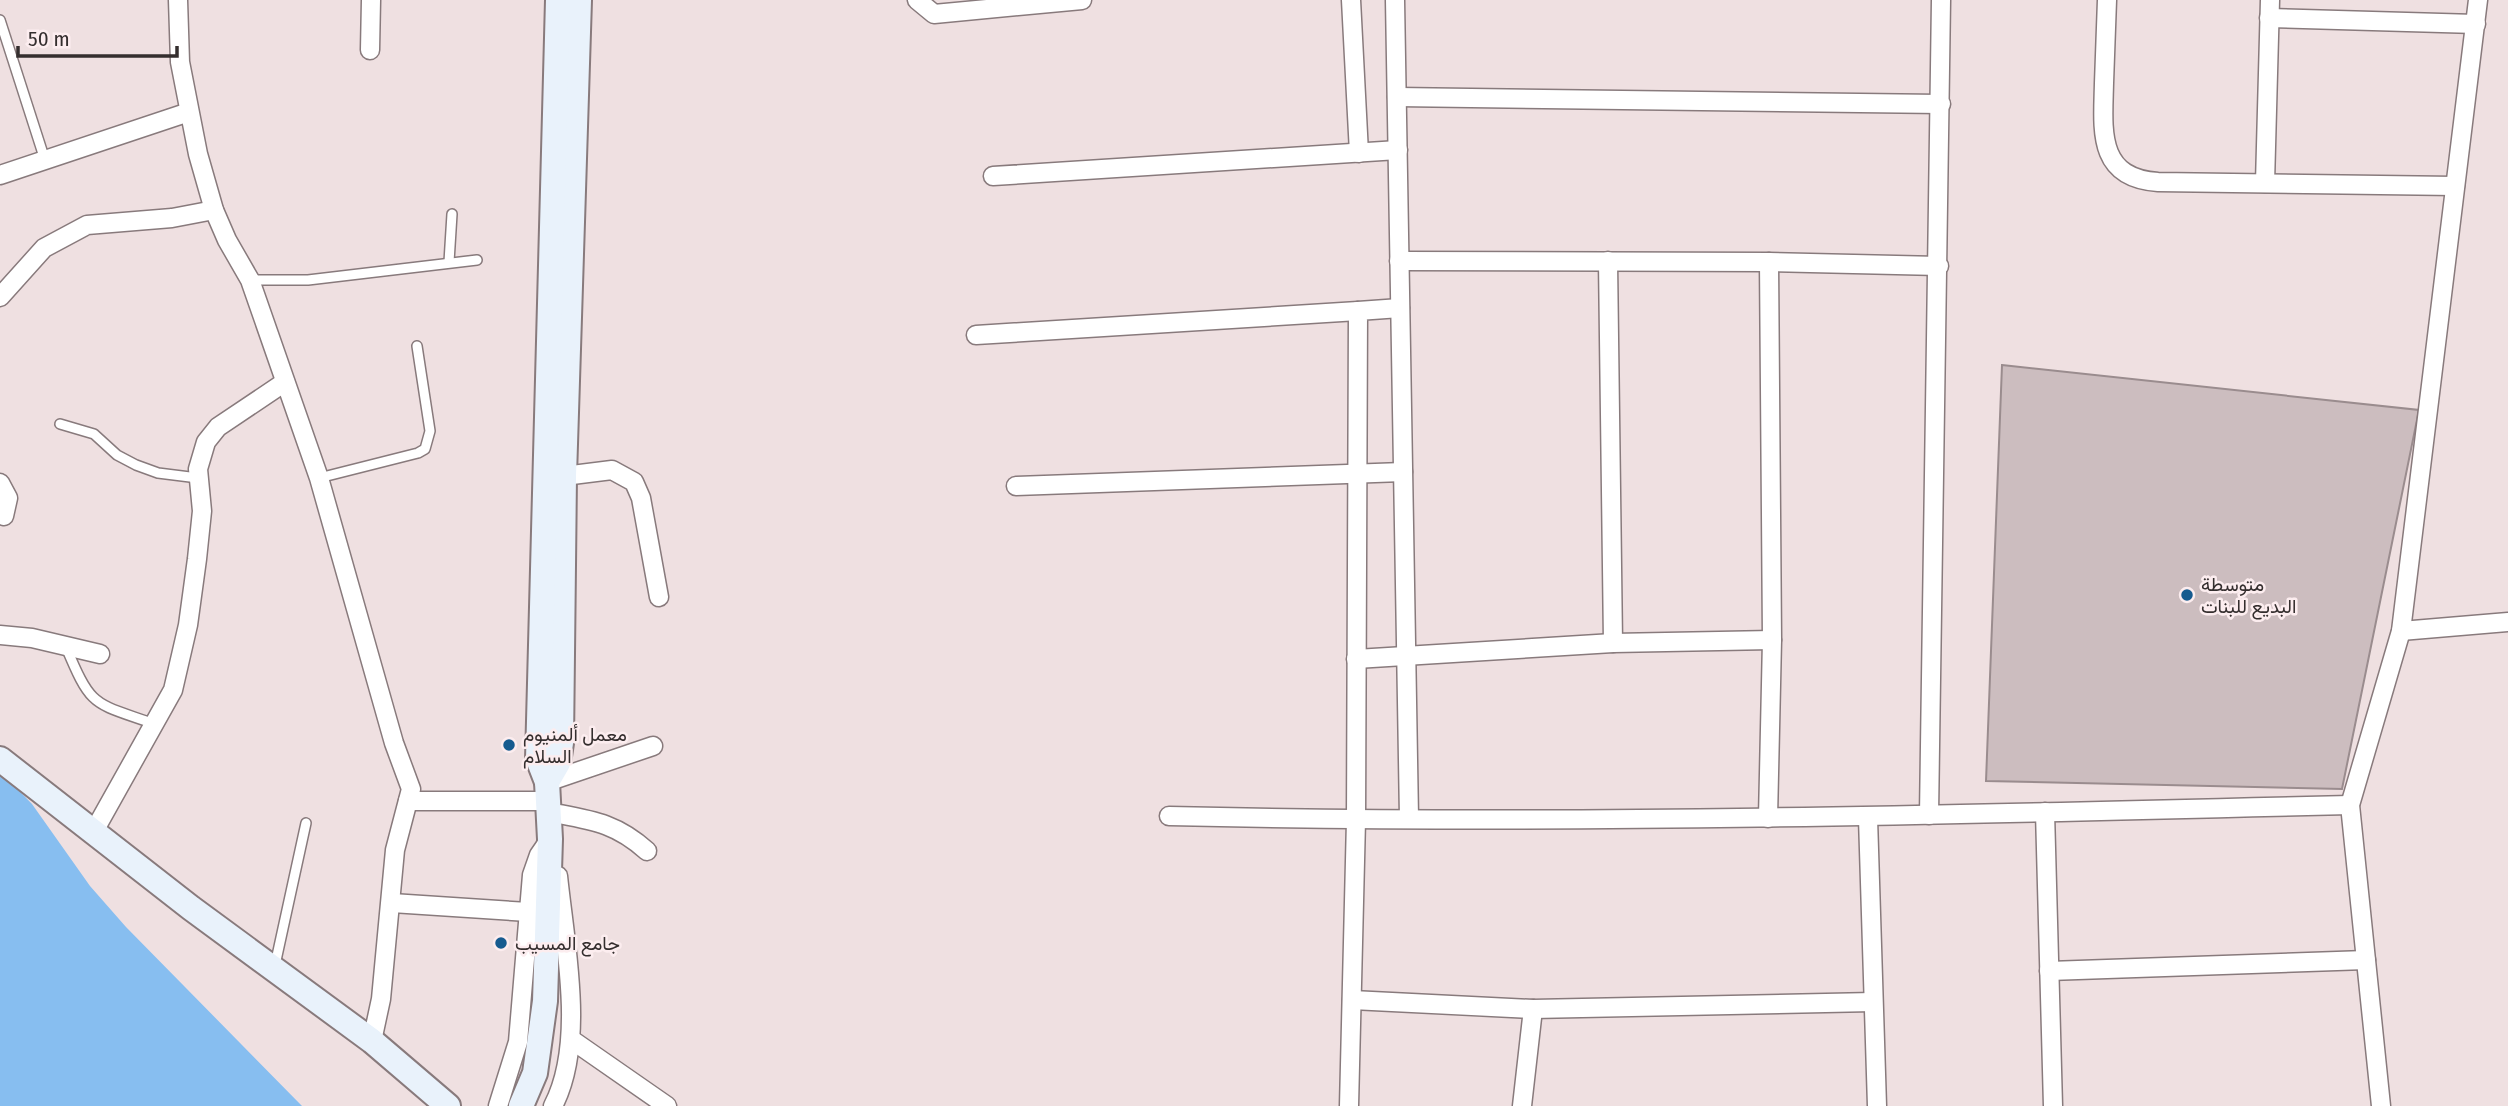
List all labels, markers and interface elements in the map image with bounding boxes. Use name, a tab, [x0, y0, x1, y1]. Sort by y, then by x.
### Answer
scale bar	[18, 14, 177, 58]
text: 50 m	[28, 26, 70, 52]
place label: متوسطة البديع للبنات	[2201, 573, 2296, 620]
marker: متوسطة البديع للبنات	[2179, 587, 2195, 603]
place label: معمل ألمنيوم السلام	[523, 723, 627, 769]
marker: معمل ألمنيوم السلام	[501, 737, 517, 753]
place label: جامع المسيب	[515, 932, 620, 957]
marker: جامع المسيب	[493, 935, 509, 951]

